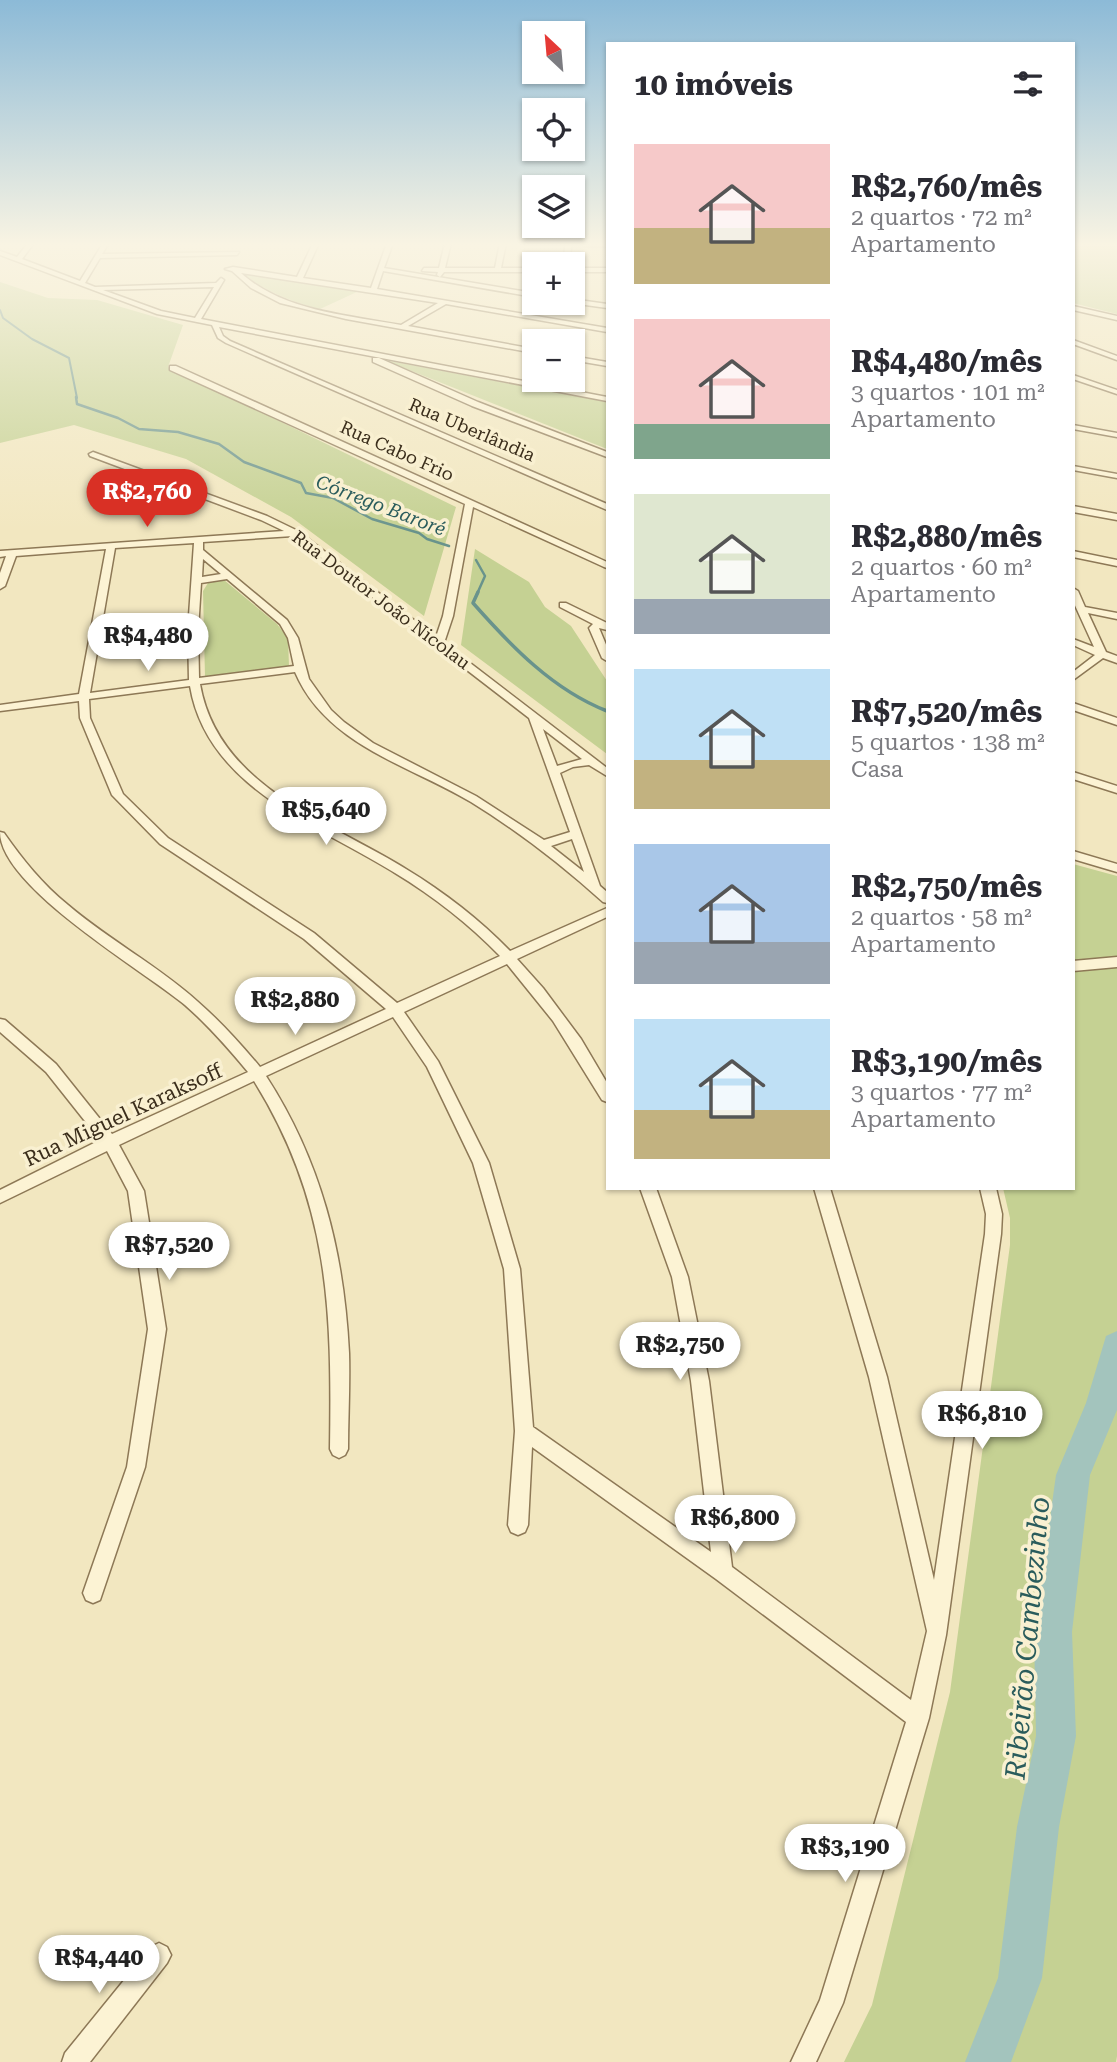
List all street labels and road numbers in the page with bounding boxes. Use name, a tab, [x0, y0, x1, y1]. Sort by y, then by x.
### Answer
street label: Rua Uberlândia	[406, 393, 539, 466]
street label: Rua Cabo Frio	[337, 416, 457, 485]
street label: Rua Doutor João Nicolau	[288, 526, 474, 673]
street label: Rua Miguel Karaksoff	[20, 1058, 227, 1171]

